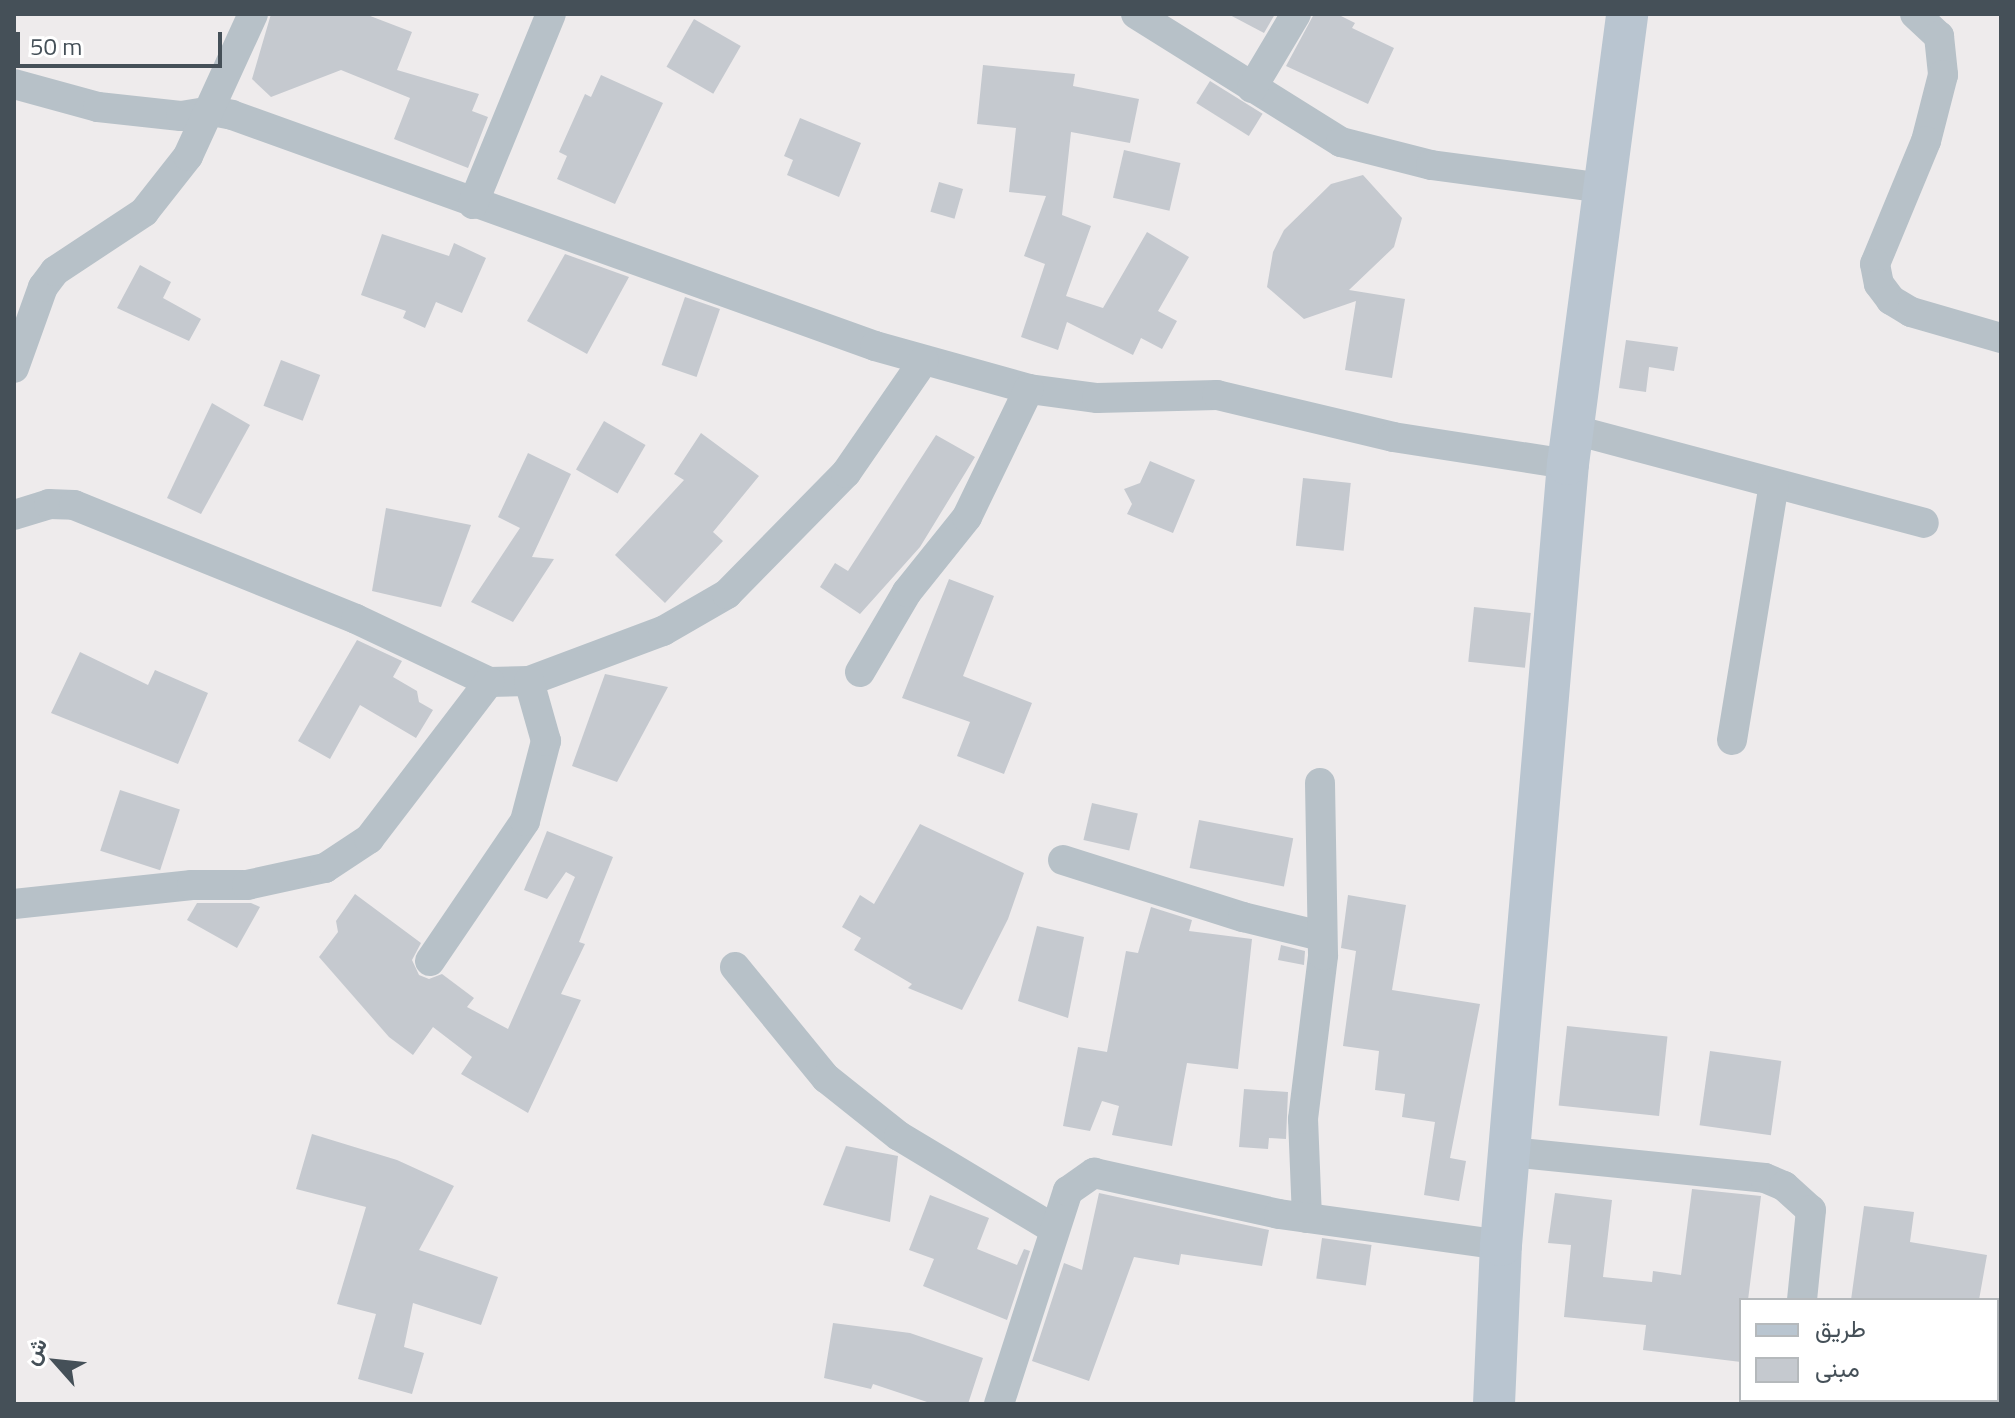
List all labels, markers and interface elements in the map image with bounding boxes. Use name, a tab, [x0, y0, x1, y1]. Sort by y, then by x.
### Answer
scale bar	[20, 16, 226, 66]
text: 50 m	[30, 28, 82, 64]
legend	[1739, 1298, 1999, 1402]
text: طريق	[1815, 1310, 1866, 1346]
north arrow	[16, 1322, 96, 1402]
text: ش	[13, 1332, 56, 1371]
text: مبنى	[1815, 1350, 1860, 1386]

